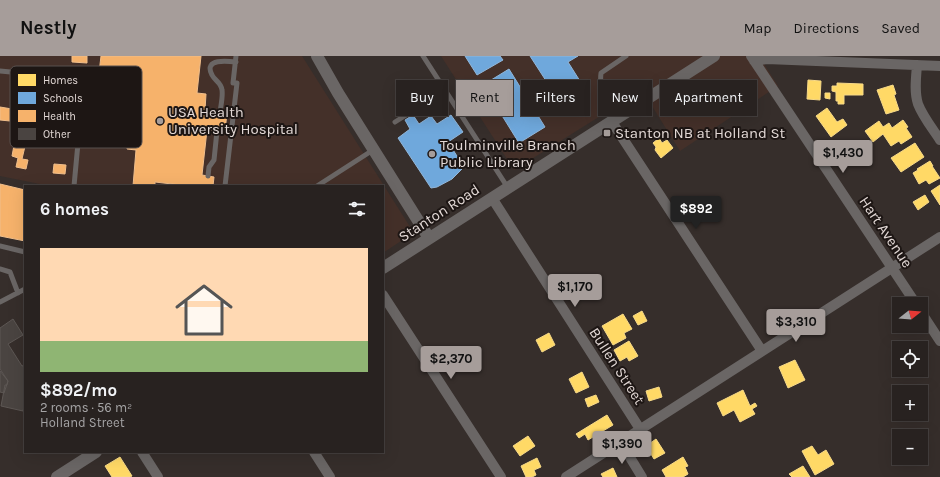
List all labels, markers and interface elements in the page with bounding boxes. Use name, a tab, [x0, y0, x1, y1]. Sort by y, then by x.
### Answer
text: Nestly	[20, 17, 77, 39]
text: Map	[744, 20, 772, 37]
text: Directions	[794, 20, 859, 37]
text: Saved	[881, 20, 920, 37]
legend	[10, 66, 142, 148]
text: Homes	[43, 74, 78, 87]
chip: Buy	[396, 80, 448, 116]
chip: Rent	[456, 80, 513, 116]
chip: Filters	[521, 80, 590, 116]
chip: New	[598, 80, 652, 116]
chip: Apartment	[660, 80, 757, 116]
text: Schools	[43, 92, 83, 105]
place label: USA Health University Hospital	[168, 103, 298, 138]
text: Health	[43, 110, 76, 123]
marker: USA Health University Hospital	[155, 116, 165, 126]
place label: Stanton NB at Holland St	[615, 124, 786, 142]
text: Other	[43, 128, 71, 141]
marker: Stanton NB at Holland St	[602, 128, 612, 138]
place label: Toulminville Branch Public Library	[440, 136, 576, 171]
pin: $1,430	[810, 140, 876, 174]
text: $1,430	[823, 145, 863, 160]
marker: Toulminville Branch Public Library	[427, 149, 437, 159]
street label: Stanton Road	[395, 180, 483, 246]
street label: Hart Avenue	[856, 193, 916, 271]
pin: $892	[672, 196, 720, 230]
icon: filters	[346, 198, 368, 220]
text: 6 homes	[40, 199, 109, 219]
text: $892	[679, 201, 713, 216]
icon: home	[168, 274, 240, 346]
pin: $1,170	[542, 274, 608, 308]
text: $1,170	[557, 279, 593, 294]
north arrow	[892, 297, 928, 333]
map controls	[892, 297, 928, 465]
pin: $3,310	[763, 309, 829, 343]
text: $3,310	[775, 314, 817, 329]
street label: Bullen Street	[585, 324, 649, 408]
button: locate	[892, 341, 928, 377]
pin: $2,370	[418, 346, 484, 380]
text: $2,370	[430, 351, 472, 366]
text: $892/mo	[40, 380, 117, 400]
button: +	[892, 385, 928, 421]
text: 2 rooms · 56 m²	[40, 400, 132, 415]
text: Holland Street	[40, 415, 125, 430]
button: −	[892, 429, 928, 465]
pin: $1,390	[589, 431, 655, 465]
text: $1,390	[601, 436, 643, 451]

